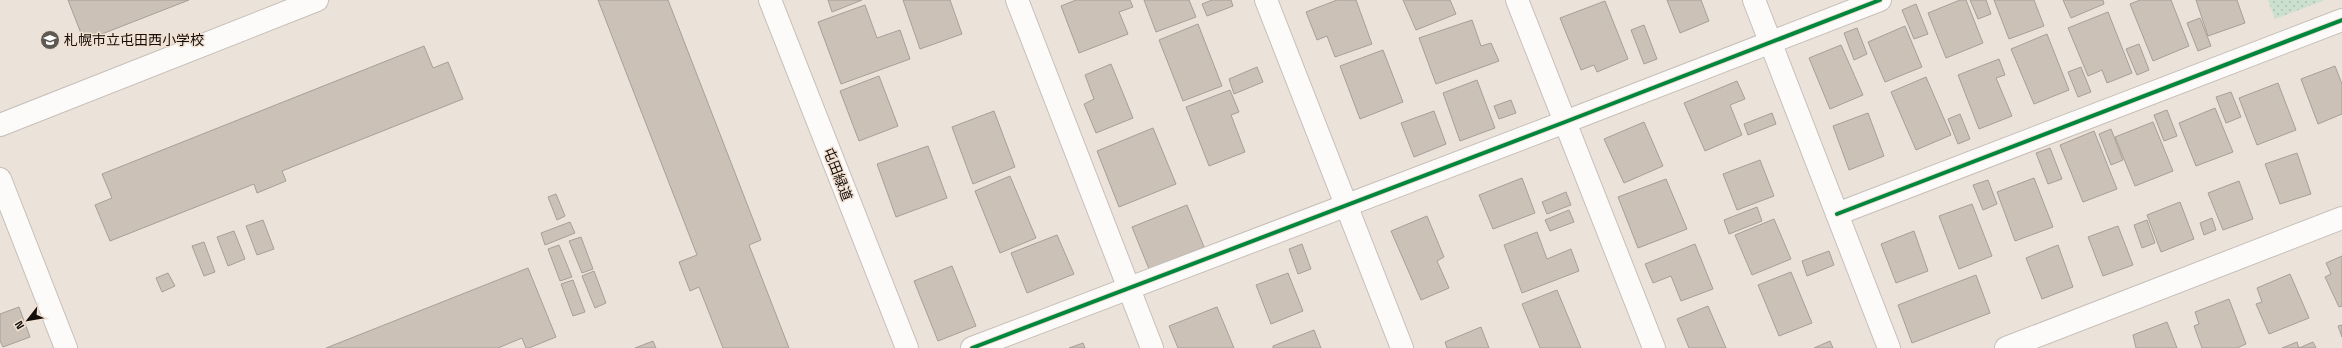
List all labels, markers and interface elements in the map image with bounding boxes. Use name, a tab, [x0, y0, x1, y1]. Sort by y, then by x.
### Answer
school or university icon: 札幌市立屯田西小学校	[39, 29, 61, 51]
place label: 札幌市立屯田西小学校	[64, 31, 204, 49]
street label: 屯田緑道	[820, 145, 856, 203]
north arrow	[8, 300, 48, 340]
text: N	[12, 318, 27, 332]

